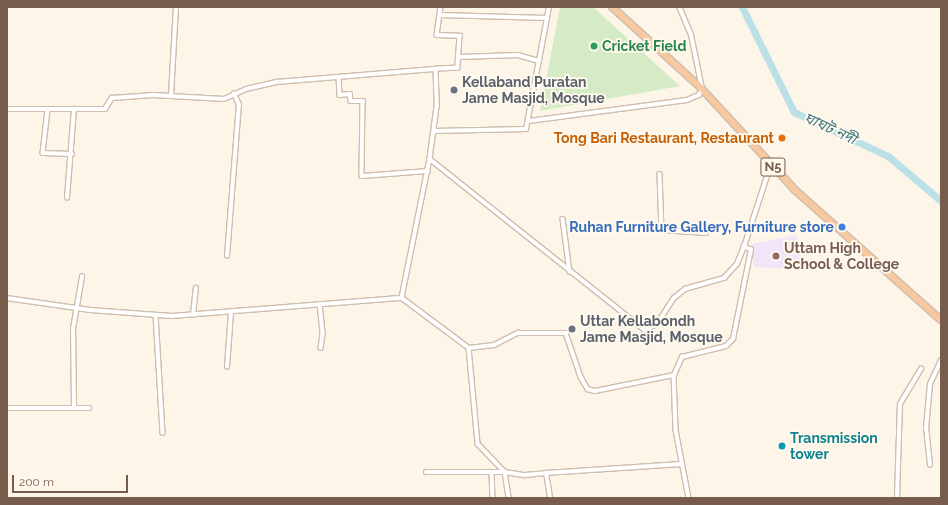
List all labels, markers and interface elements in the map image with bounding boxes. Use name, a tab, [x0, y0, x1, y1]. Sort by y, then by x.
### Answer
place label: Cricket Field	[602, 38, 686, 54]
marker: Cricket Field	[589, 41, 599, 51]
place label: Kellaband Puratan Jame Masjid, Mosque	[462, 74, 605, 106]
marker: Kellaband Puratan Jame Masjid, Mosque	[449, 85, 459, 95]
water label: ঘাঘট নদী	[801, 109, 859, 149]
place label: Tong Bari Restaurant, Restaurant	[554, 130, 774, 146]
marker: Tong Bari Restaurant, Restaurant	[777, 133, 787, 143]
road number: N5	[760, 156, 786, 178]
place label: Ruhan Furniture Gallery, Furniture store	[569, 219, 834, 235]
marker: Ruhan Furniture Gallery, Furniture store	[837, 222, 847, 232]
place label: Uttam High School & College	[784, 240, 900, 272]
marker: Uttam High School & College	[771, 251, 781, 261]
place label: Uttar Kellabondh Jame Masjid, Mosque	[580, 313, 723, 346]
marker: Uttar Kellabondh Jame Masjid, Mosque	[567, 324, 577, 334]
place label: Transmission tower	[790, 430, 878, 462]
marker: Transmission tower	[777, 441, 787, 451]
scale bar	[14, 467, 130, 493]
text: 200 m	[19, 475, 54, 489]

